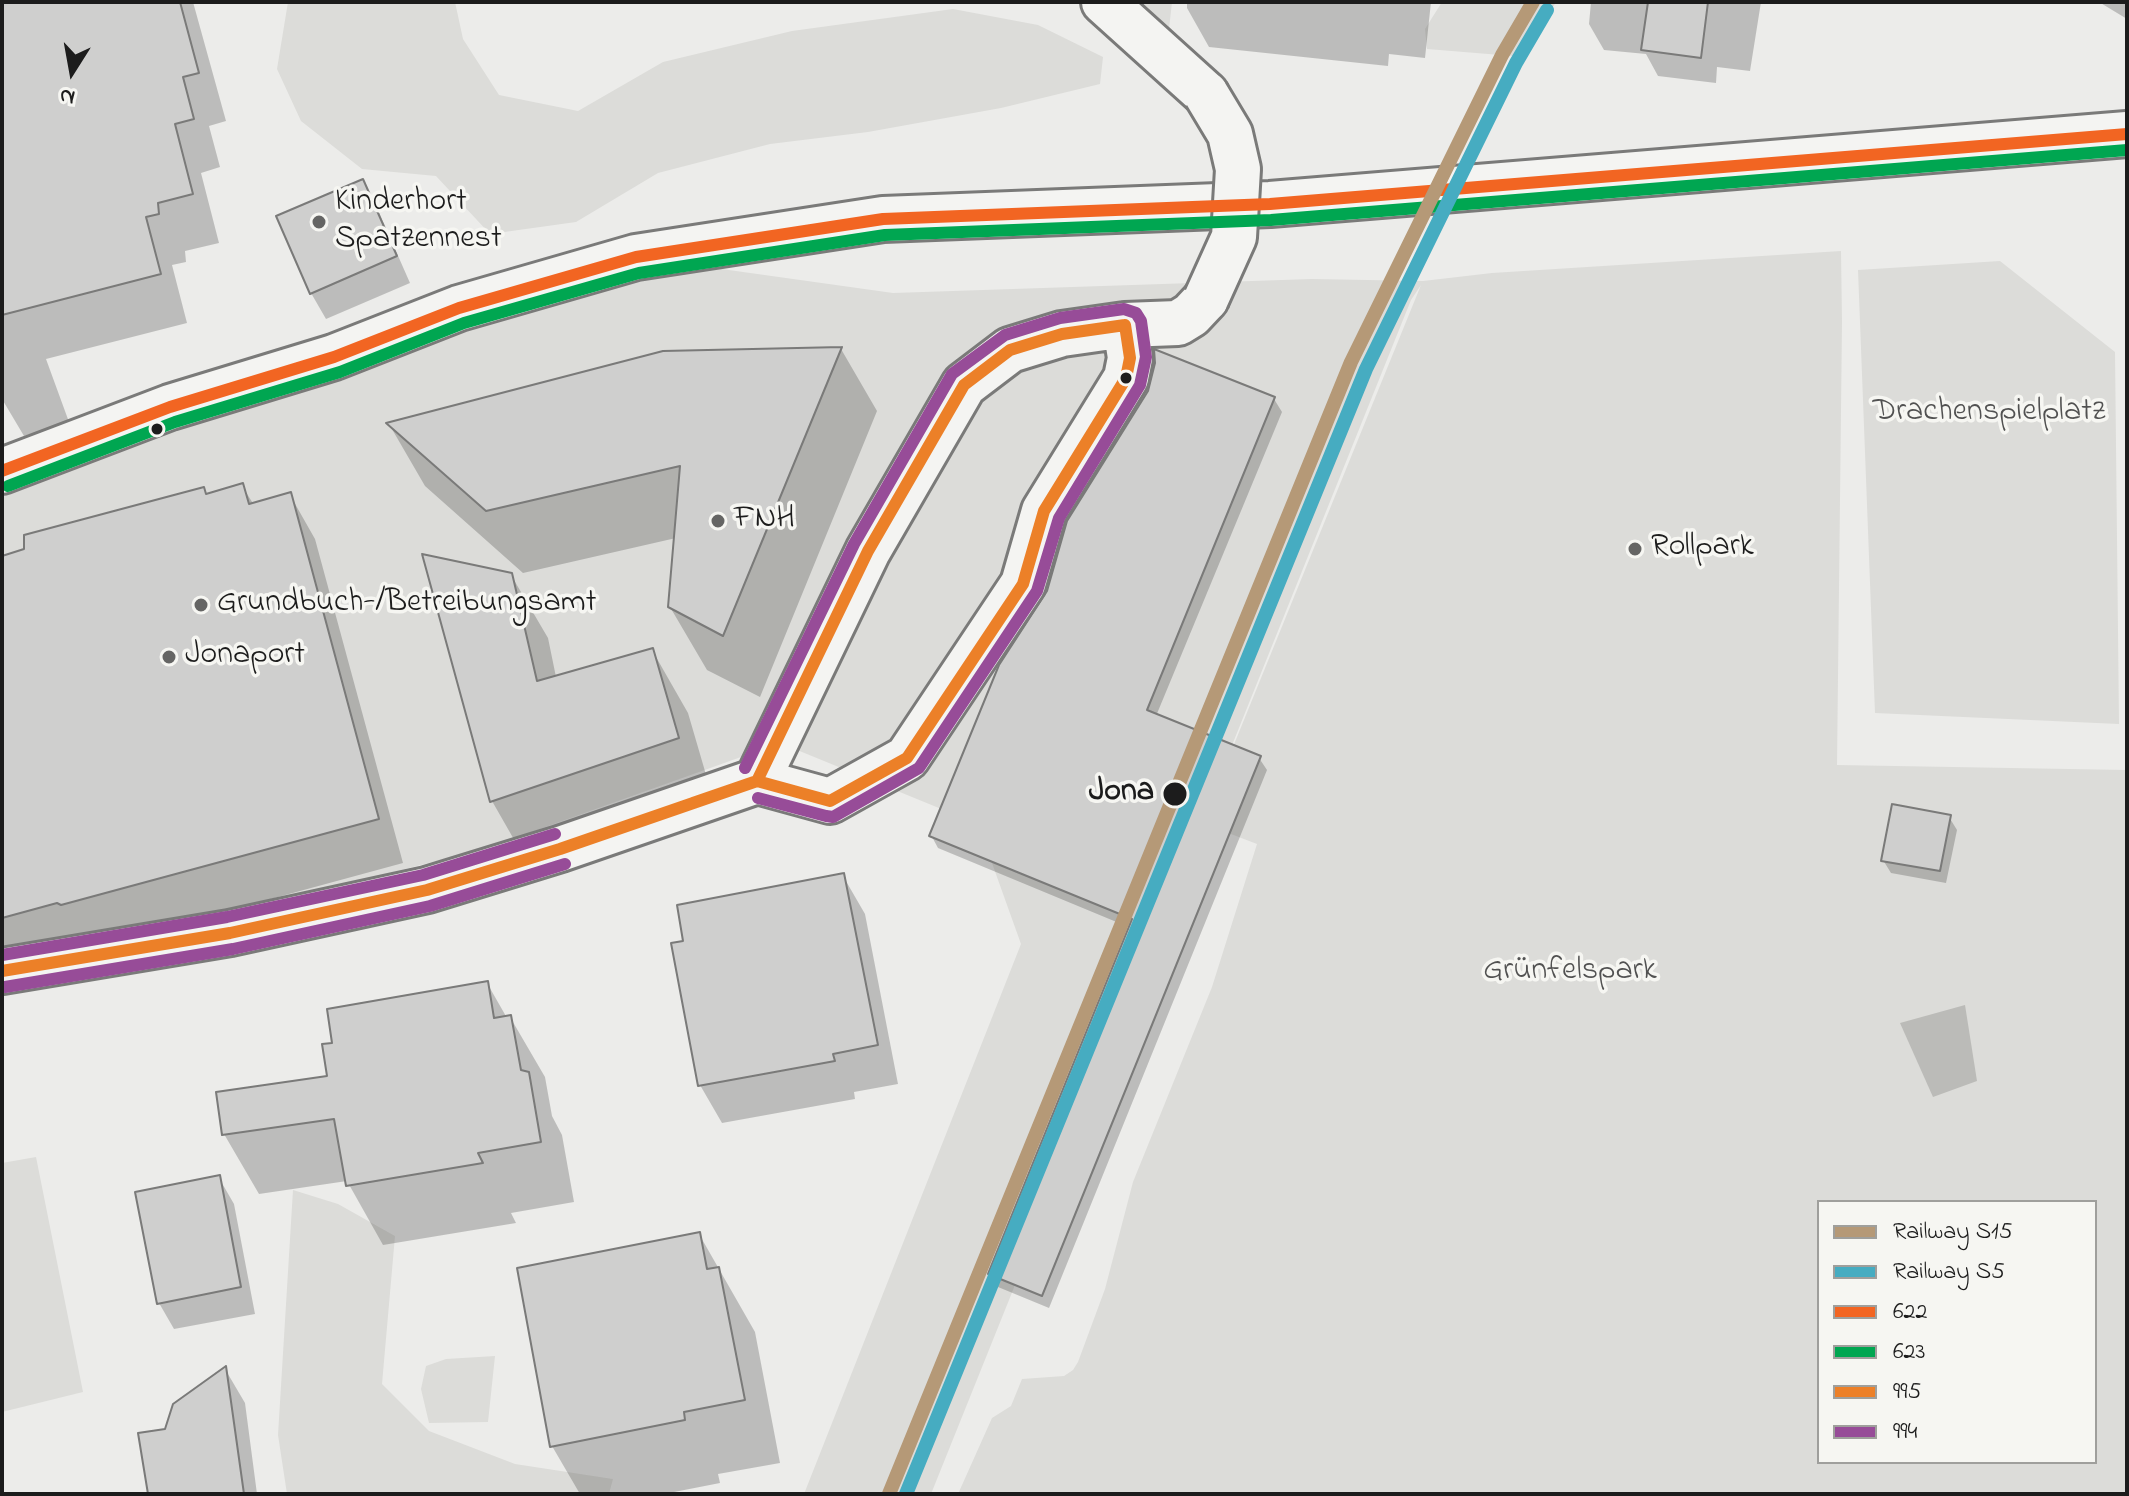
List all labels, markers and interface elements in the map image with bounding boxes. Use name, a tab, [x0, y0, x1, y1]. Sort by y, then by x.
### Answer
north arrow	[32, 32, 112, 112]
text: N	[57, 78, 78, 113]
place label: Kinderhort Spatzennest	[335, 185, 502, 260]
marker: Kinderhort Spatzennest	[310, 213, 328, 231]
unlabelled marker	[1118, 370, 1134, 386]
park label: Drachenspielplatz	[1873, 395, 2105, 433]
unlabelled marker	[149, 421, 165, 437]
place label: FNH	[734, 502, 795, 540]
marker: FNH	[709, 512, 727, 530]
place label: Rollpark	[1651, 530, 1754, 568]
marker: Rollpark	[1626, 540, 1644, 558]
place label: Grundbuch-/Betreibungsamt	[217, 586, 596, 624]
marker: Grundbuch-/Betreibungsamt	[192, 596, 210, 614]
place label: Jonaport	[185, 638, 305, 676]
marker: Jonaport	[160, 648, 178, 666]
place label: Jona	[1089, 775, 1154, 813]
marker: Jona	[1161, 780, 1189, 808]
park label: Grünfelspark	[1483, 954, 1657, 992]
legend	[1817, 1200, 2097, 1464]
text: Railway S15	[1893, 1215, 2012, 1250]
text: Railway S5	[1893, 1255, 2005, 1290]
text: 622	[1893, 1295, 1927, 1330]
text: 623	[1893, 1335, 1925, 1370]
text: 995	[1893, 1375, 1921, 1410]
text: 994	[1893, 1415, 1917, 1450]

